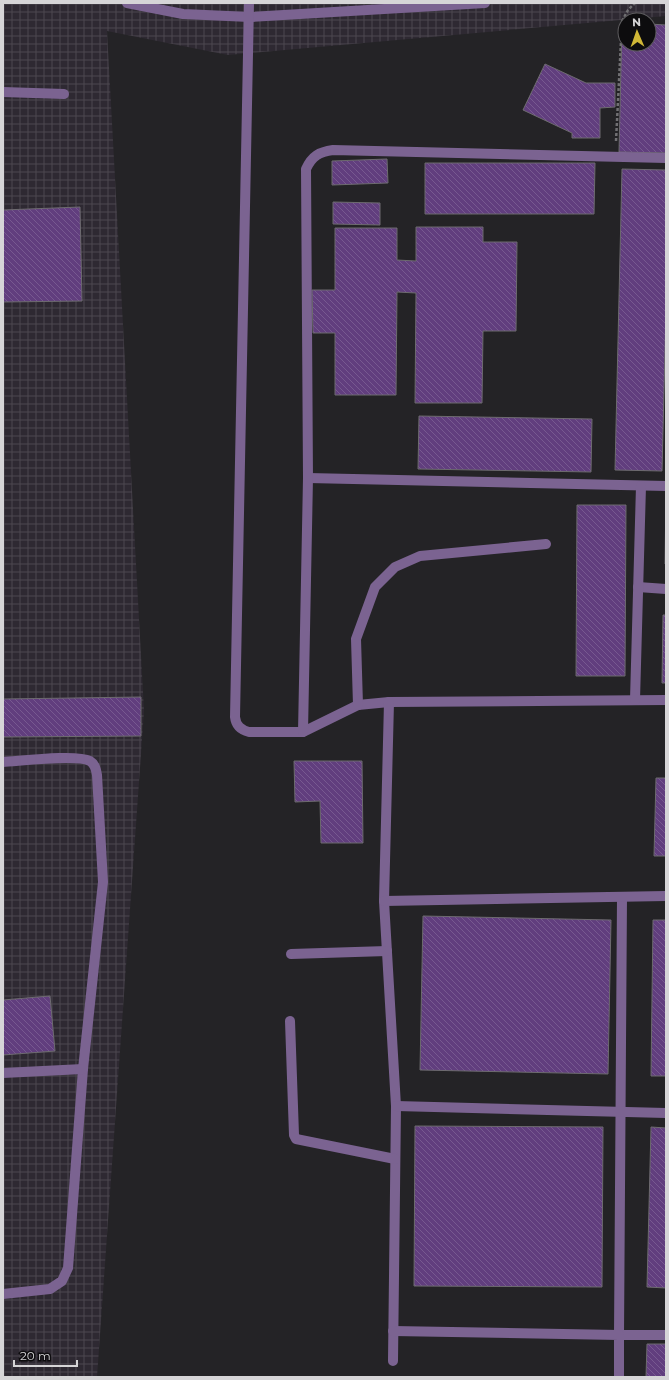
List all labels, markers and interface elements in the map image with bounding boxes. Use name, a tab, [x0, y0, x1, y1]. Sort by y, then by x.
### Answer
north arrow	[617, 12, 657, 52]
text: N	[632, 15, 641, 29]
scale bar	[14, 1342, 77, 1368]
text: 20 m	[20, 1348, 51, 1363]

